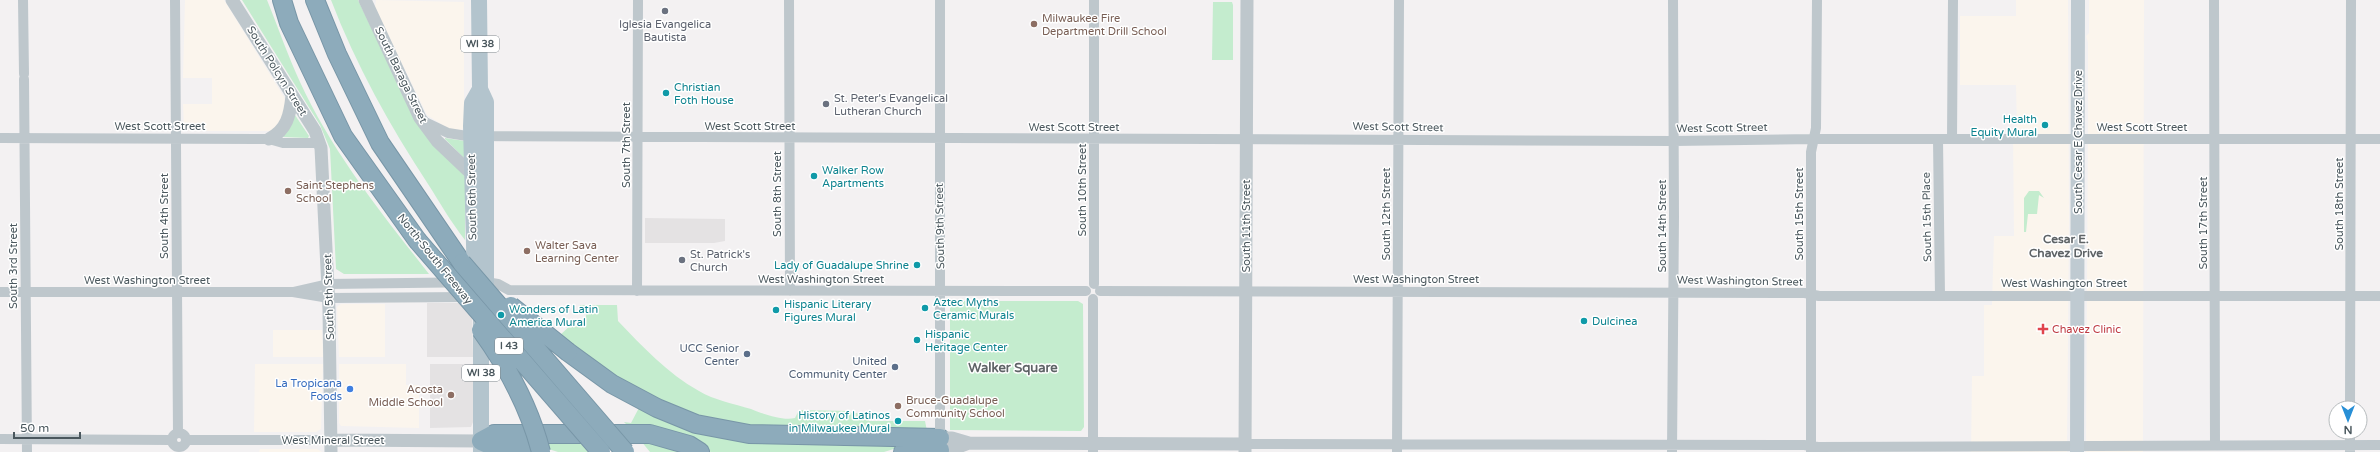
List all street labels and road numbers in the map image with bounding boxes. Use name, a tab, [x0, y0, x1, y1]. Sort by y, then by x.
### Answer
street label: South Polcyn Street	[244, 24, 310, 118]
street label: South Baraga Street	[372, 25, 430, 125]
road number: WI 38	[461, 36, 499, 52]
street label: South Cesar E Chavez Drive	[2072, 70, 2085, 214]
street label: South 7th Street	[620, 102, 633, 188]
street label: West Scott Street	[114, 120, 206, 133]
street label: West Scott Street	[704, 120, 796, 133]
street label: West Scott Street	[1352, 120, 1444, 134]
street label: West Scott Street	[1028, 121, 1120, 134]
street label: West Scott Street	[1676, 121, 1768, 135]
street label: West Scott Street	[2096, 121, 2188, 134]
street label: South 10th Street	[1076, 144, 1089, 236]
street label: South 8th Street	[771, 151, 784, 237]
street label: South 6th Street	[465, 154, 479, 240]
street label: South 18th Street	[2333, 158, 2346, 250]
street label: South 12th Street	[1380, 168, 1393, 260]
street label: South 15th Street	[1793, 168, 1806, 260]
street label: South 15th Place	[1920, 172, 1934, 262]
street label: South 4th Street	[158, 173, 171, 259]
street label: South 17th Street	[2197, 177, 2210, 269]
street label: South 11th Street	[1240, 180, 1253, 272]
street label: South 14th Street	[1656, 180, 1669, 272]
street label: South 9th Street	[933, 183, 947, 269]
street label: North-South Freeway	[395, 211, 475, 307]
street label: South 3rd Street	[7, 223, 20, 309]
street label: South 5th Street	[321, 254, 337, 340]
street label: West Washington Street	[758, 273, 884, 286]
street label: West Washington Street	[1353, 273, 1479, 286]
street label: West Washington Street	[1677, 273, 1803, 289]
street label: West Washington Street	[84, 274, 210, 287]
street label: West Washington Street	[2001, 277, 2127, 290]
road number: I 43	[495, 338, 523, 354]
road number: WI 38	[462, 365, 500, 381]
street label: West Mineral Street	[282, 434, 384, 447]

